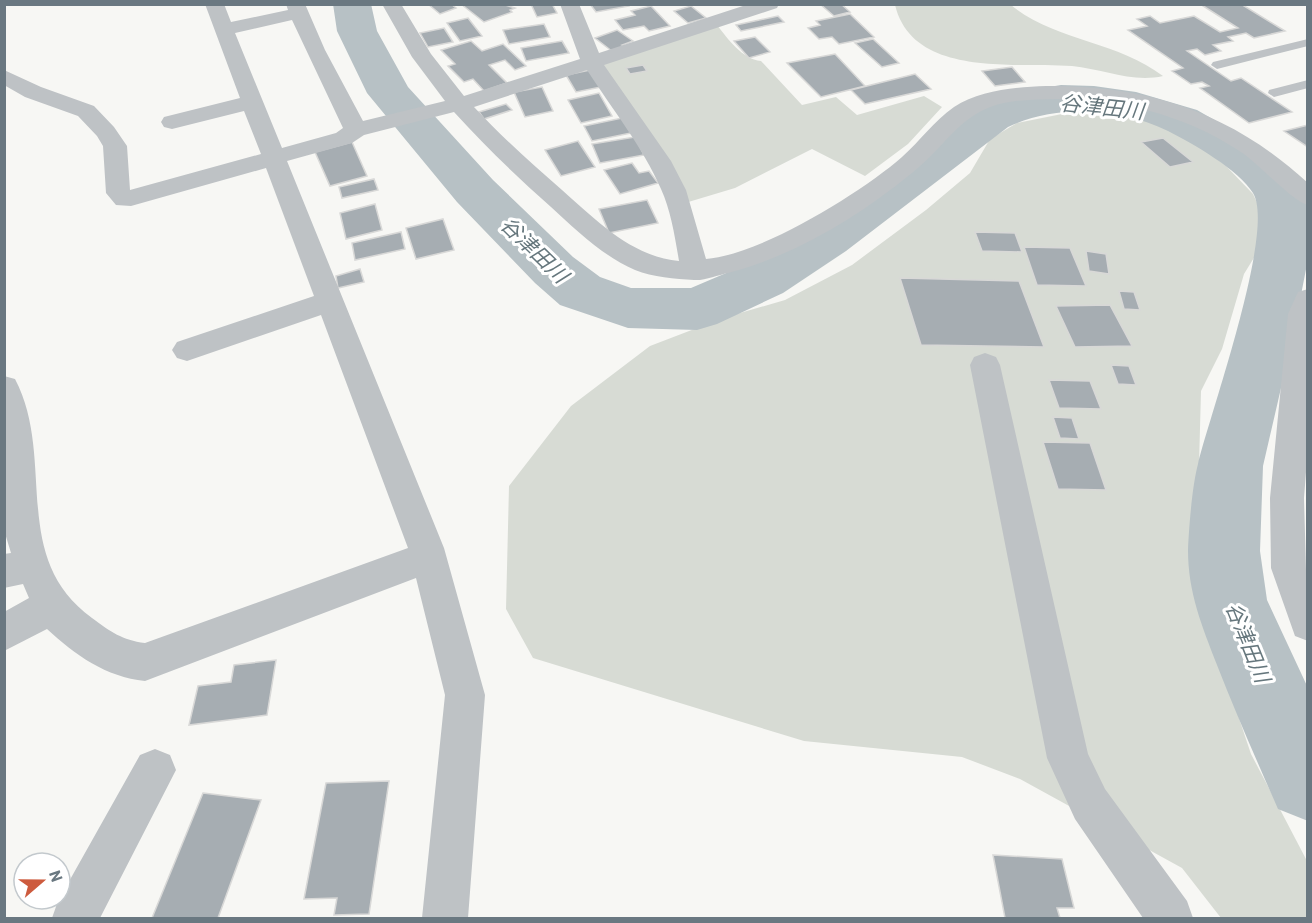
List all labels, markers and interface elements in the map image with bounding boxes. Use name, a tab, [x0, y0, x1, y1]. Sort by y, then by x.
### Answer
water label: 谷津田川	[1059, 89, 1147, 123]
water label: 谷津田川	[496, 211, 575, 289]
water label: 谷津田川	[1222, 598, 1277, 687]
north arrow	[12, 851, 72, 911]
text: N	[46, 867, 67, 884]

